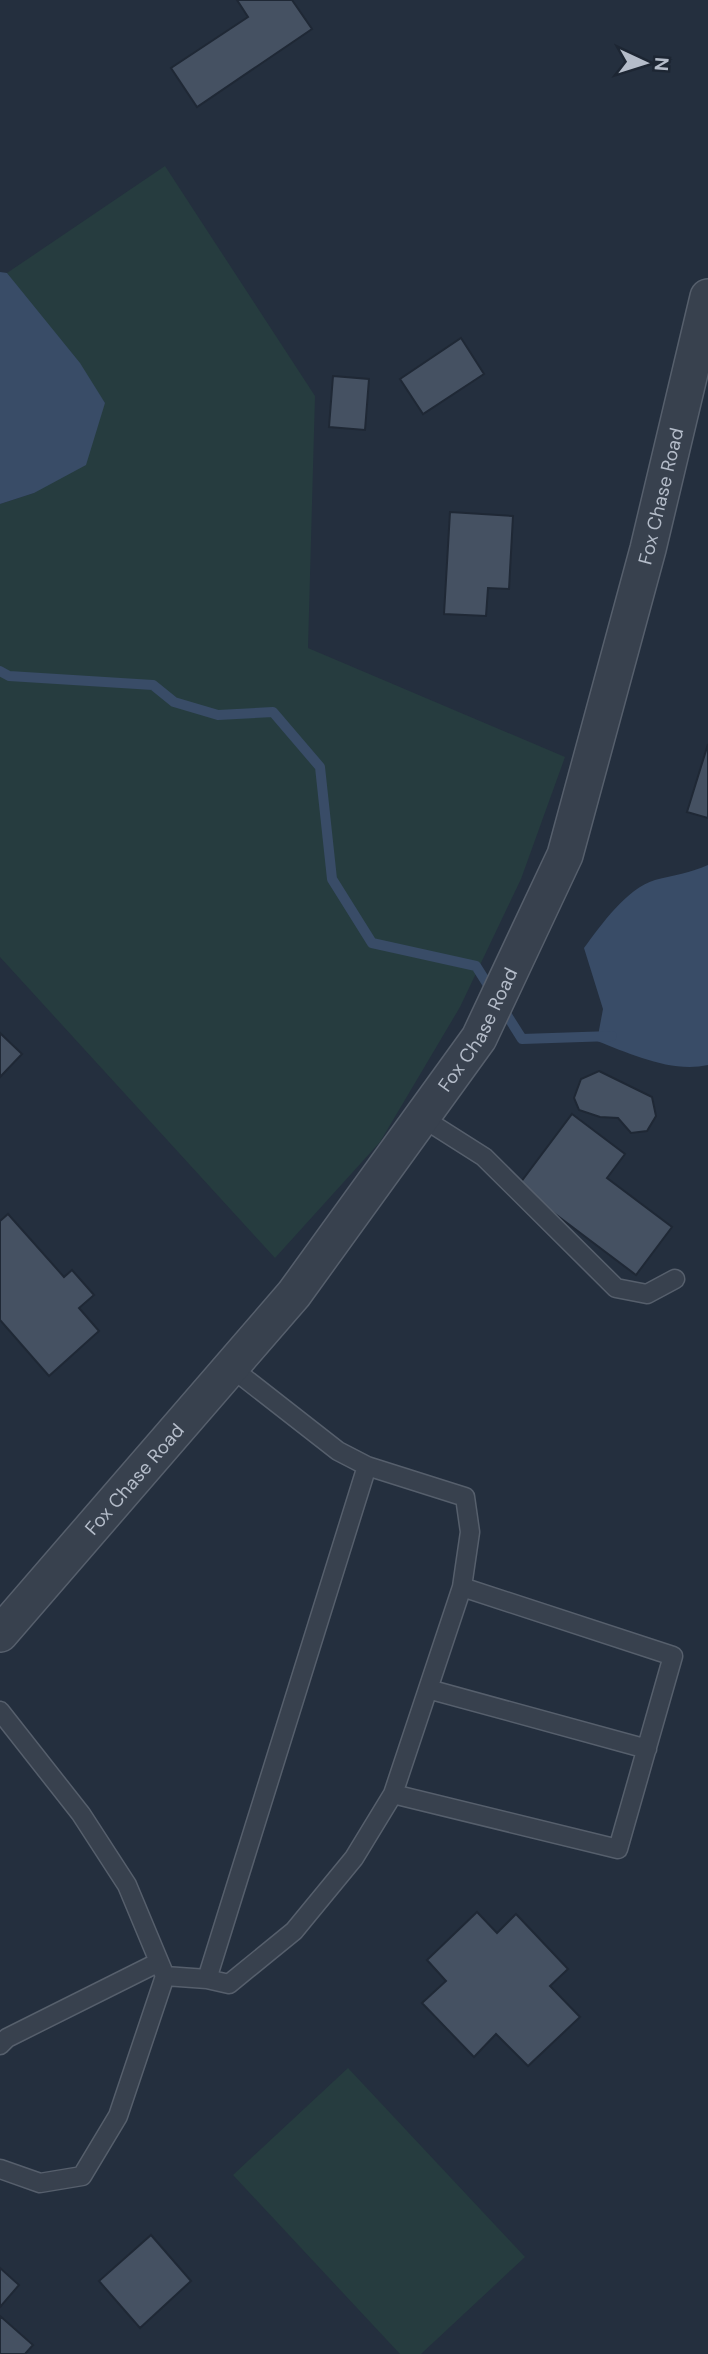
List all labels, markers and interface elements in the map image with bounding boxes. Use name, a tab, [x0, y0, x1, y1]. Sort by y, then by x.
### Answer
north arrow	[610, 28, 680, 98]
text: N	[649, 56, 674, 72]
street label: Fox Chase Road	[632, 425, 689, 567]
street label: Fox Chase Road	[432, 963, 523, 1097]
street label: Fox Chase Road	[79, 1418, 189, 1540]

